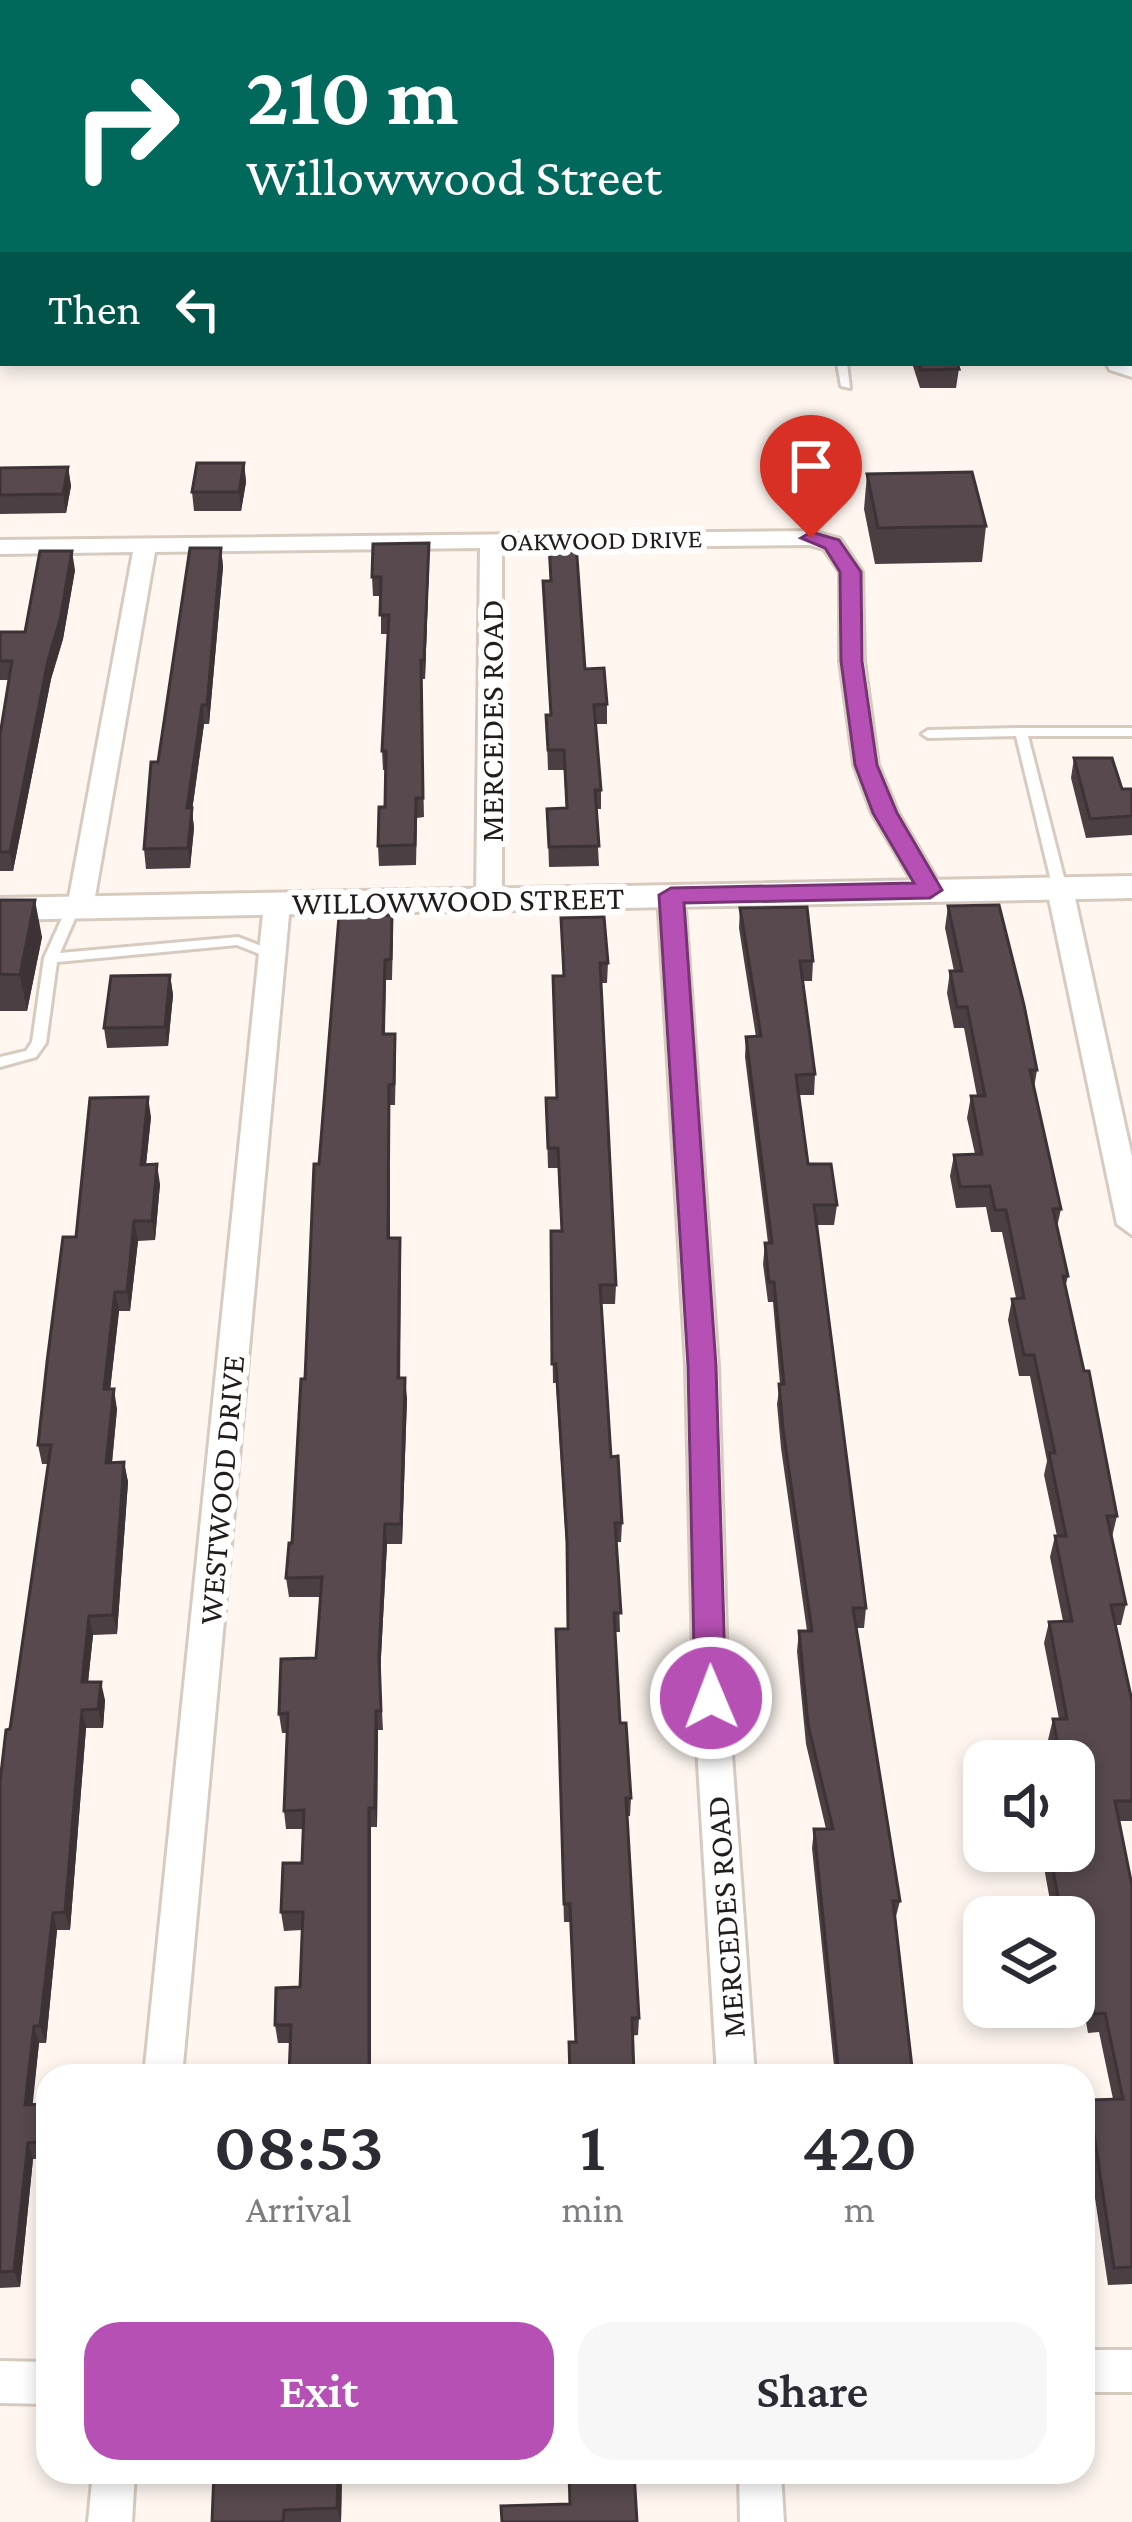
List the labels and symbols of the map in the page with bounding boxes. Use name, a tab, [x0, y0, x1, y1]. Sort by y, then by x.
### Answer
pin	[760, 415, 862, 538]
street label: OAKWOOD DRIVE	[500, 523, 702, 557]
street label: MERCEDES ROAD	[473, 600, 510, 842]
street label: WILLOWWOOD STREET	[291, 879, 625, 921]
street label: WESTWOOD DRIVE	[191, 1354, 251, 1626]
position arrow	[648, 1635, 774, 1761]
street label: MERCEDES ROAD	[698, 1795, 752, 2039]

